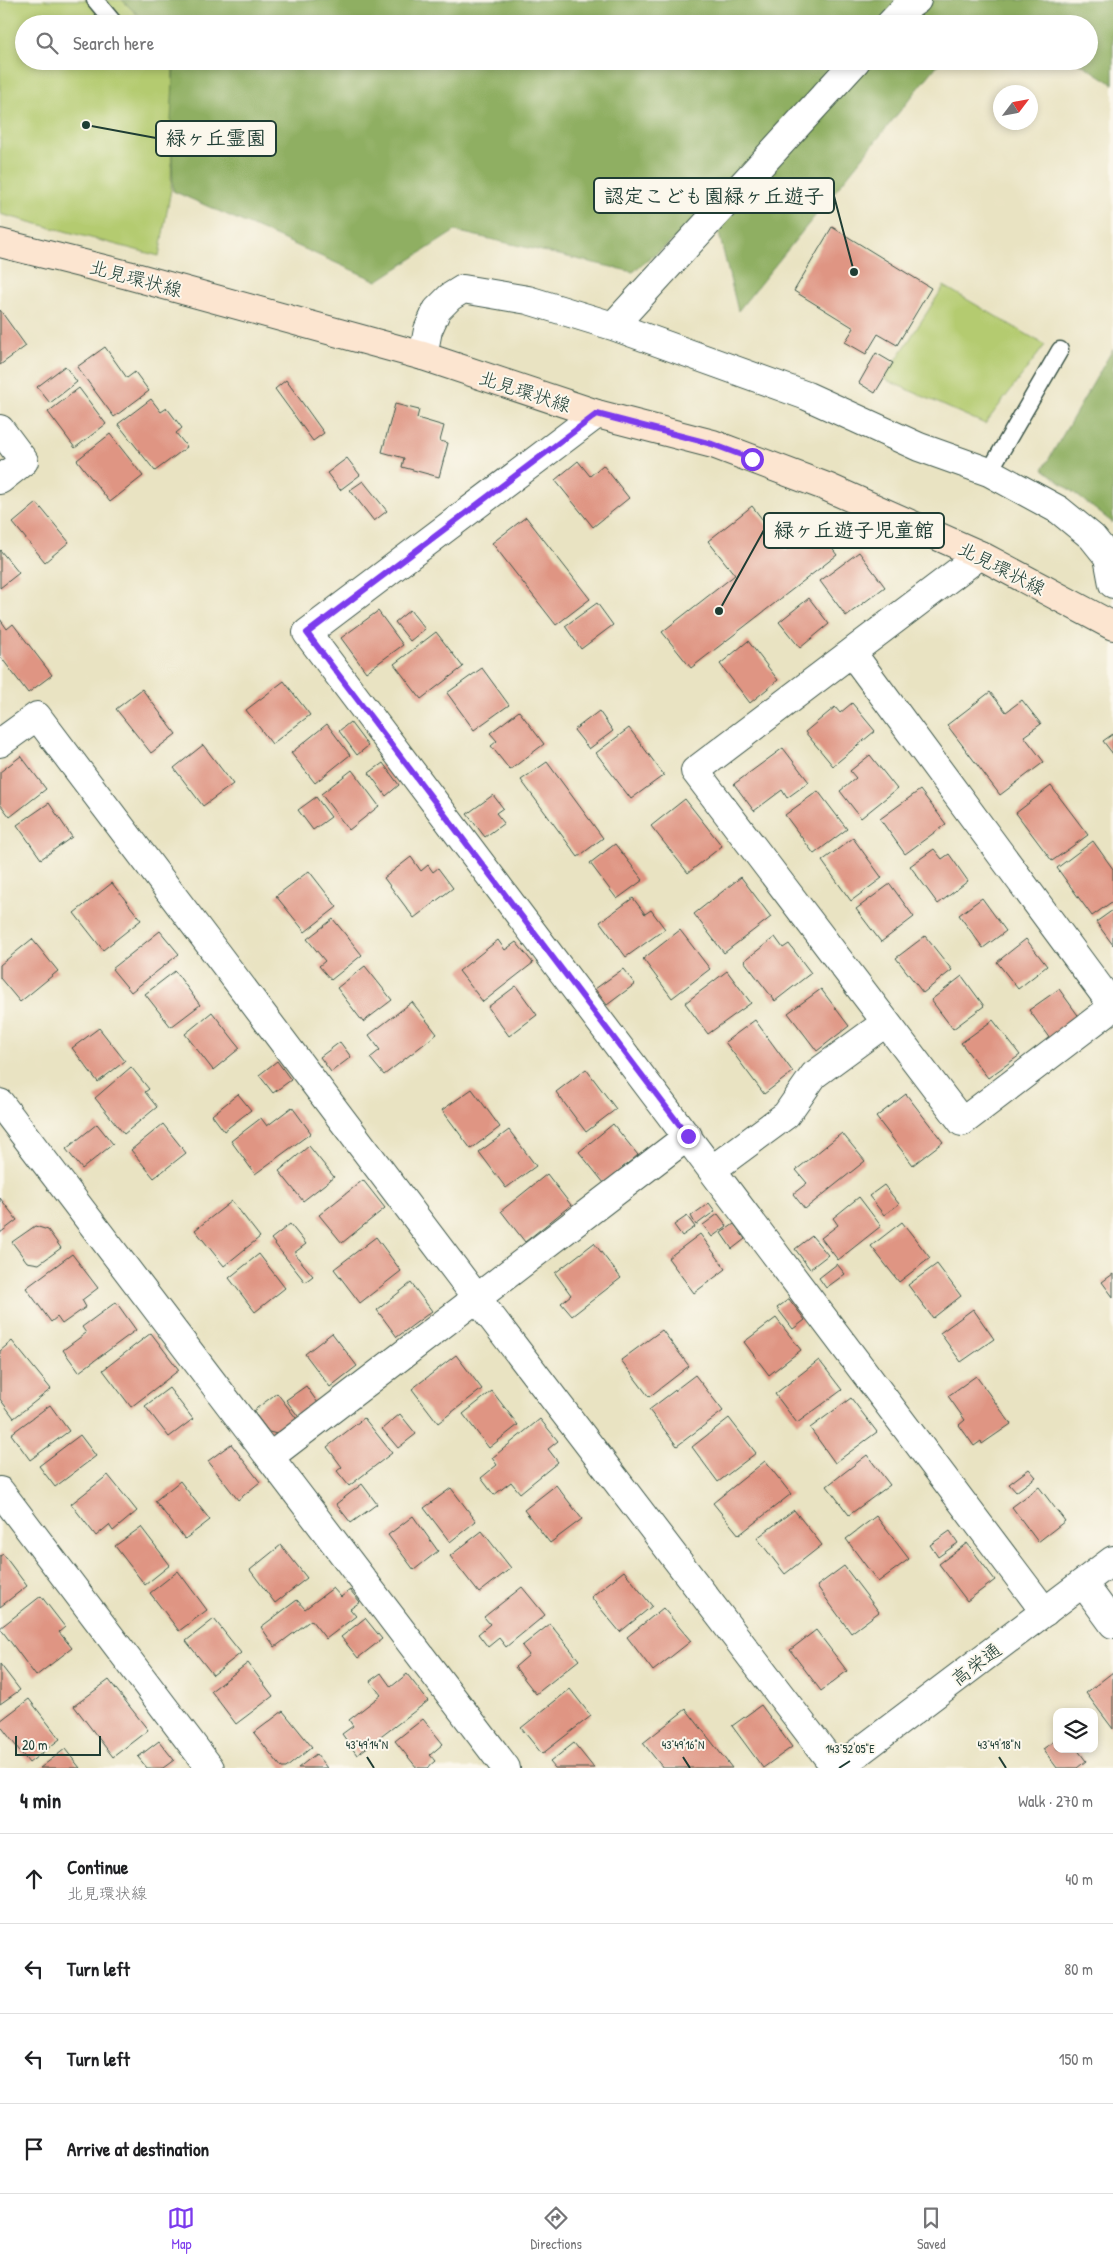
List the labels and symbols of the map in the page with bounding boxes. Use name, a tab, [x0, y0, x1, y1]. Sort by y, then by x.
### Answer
north arrow	[993, 85, 1038, 130]
callout: 緑ヶ丘霊園	[156, 121, 276, 156]
text: 緑ヶ丘霊園	[166, 124, 266, 151]
callout: 認定こども園緑ヶ丘遊子	[594, 178, 834, 213]
text: 認定こども園緑ヶ丘遊子	[604, 182, 824, 209]
street label: 北見環状線	[87, 253, 185, 303]
street label: 北見環状線	[476, 364, 574, 418]
route start	[741, 448, 764, 471]
callout: 緑ヶ丘遊子児童館	[764, 513, 944, 548]
text: 緑ヶ丘遊子児童館	[774, 516, 934, 543]
street label: 北見環状線	[954, 535, 1050, 601]
route end	[677, 1125, 700, 1148]
street label: 高栄通	[945, 1636, 1007, 1692]
scale bar	[15, 1733, 101, 1756]
text: 43°49'14"N	[346, 1736, 388, 1753]
text: 43°49'16"N	[662, 1736, 704, 1753]
text: 43°49'18"N	[977, 1736, 1021, 1753]
text: 143°52'05"E	[825, 1740, 875, 1757]

